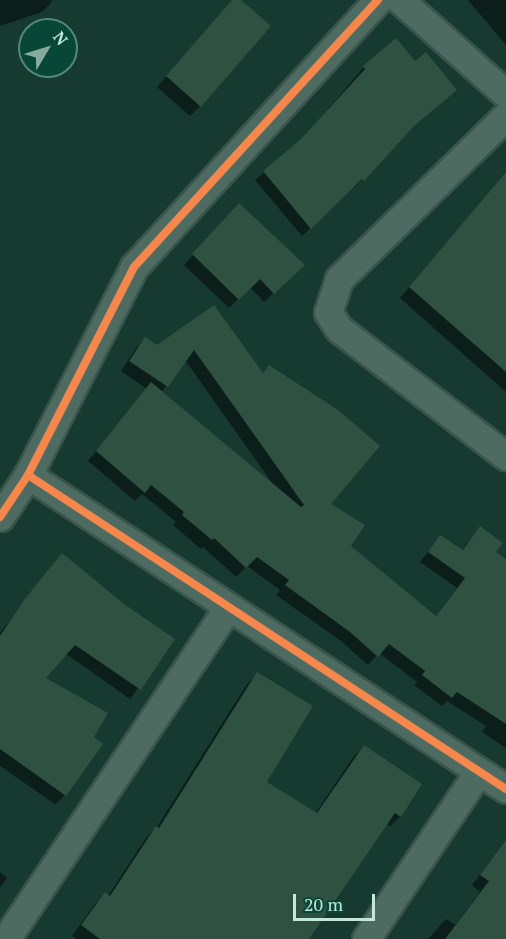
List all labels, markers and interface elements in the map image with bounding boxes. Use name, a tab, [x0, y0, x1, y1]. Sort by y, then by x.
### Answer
north arrow	[18, 18, 78, 78]
text: N	[48, 27, 73, 50]
scale bar	[296, 882, 378, 920]
text: 20 m	[304, 892, 343, 916]

